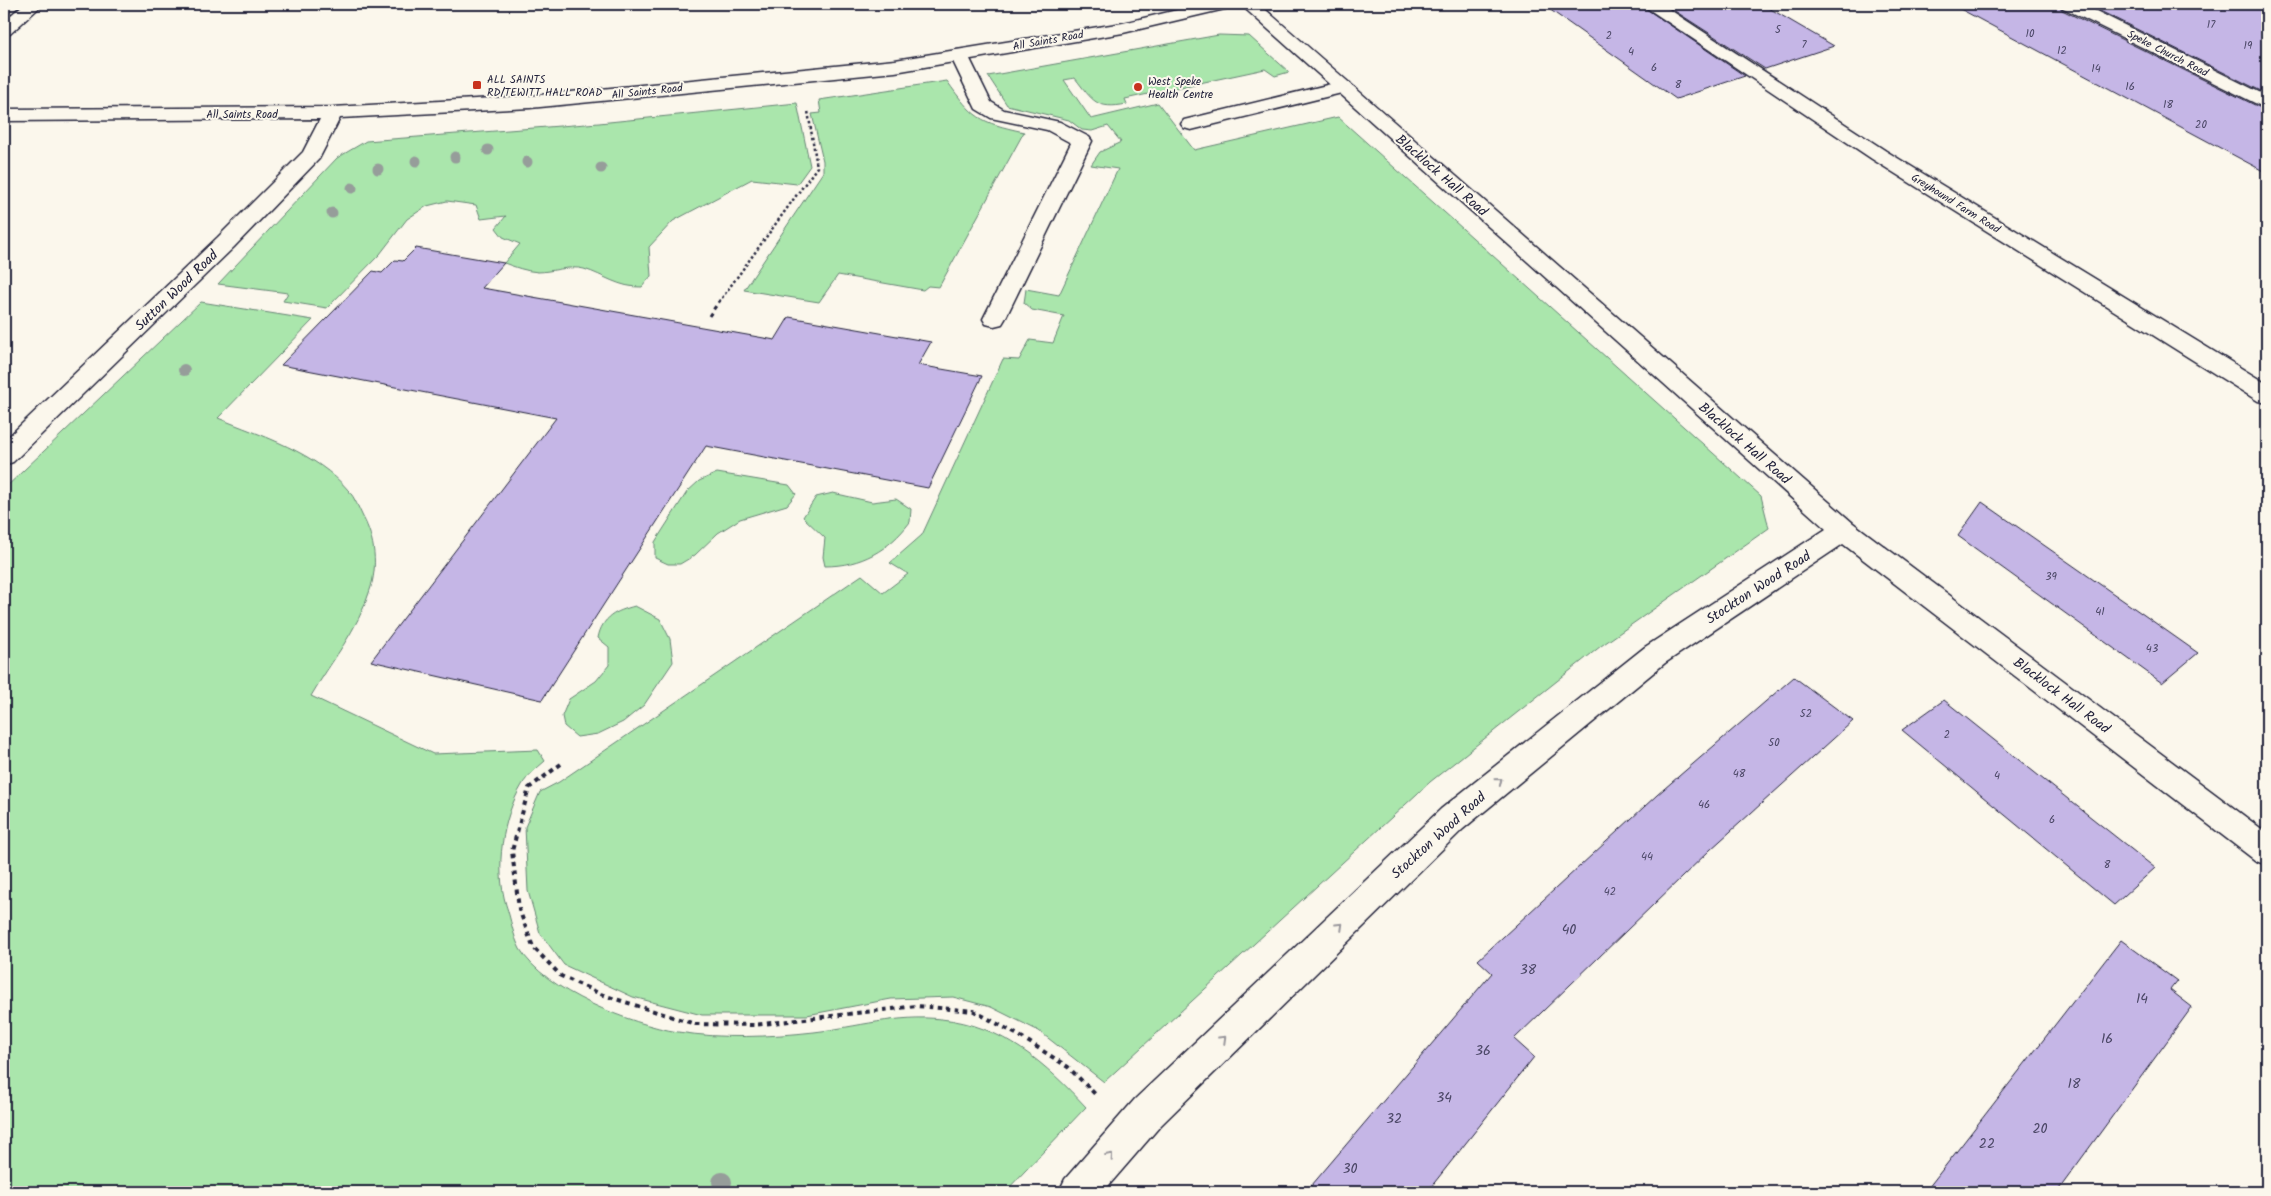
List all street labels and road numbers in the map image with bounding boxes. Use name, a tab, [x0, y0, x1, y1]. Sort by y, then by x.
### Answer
street label: All Saints Road	[1011, 26, 1085, 56]
street label: Speke Church Road	[2124, 26, 2212, 82]
street label: All Saints Road	[611, 79, 684, 105]
street label: All Saints Road	[206, 106, 278, 124]
street label: Blacklock Hall Road	[1390, 129, 1493, 223]
street label: Greyhound Farm Road	[1907, 169, 2004, 239]
street label: Sutton Wood Road	[130, 244, 224, 336]
street label: Blacklock Hall Road	[1693, 397, 1796, 491]
street label: Stockton Wood Road	[1702, 545, 1816, 630]
street label: Blacklock Hall Road	[2008, 652, 2115, 740]
street label: Stockton Wood Road	[1386, 786, 1492, 884]

